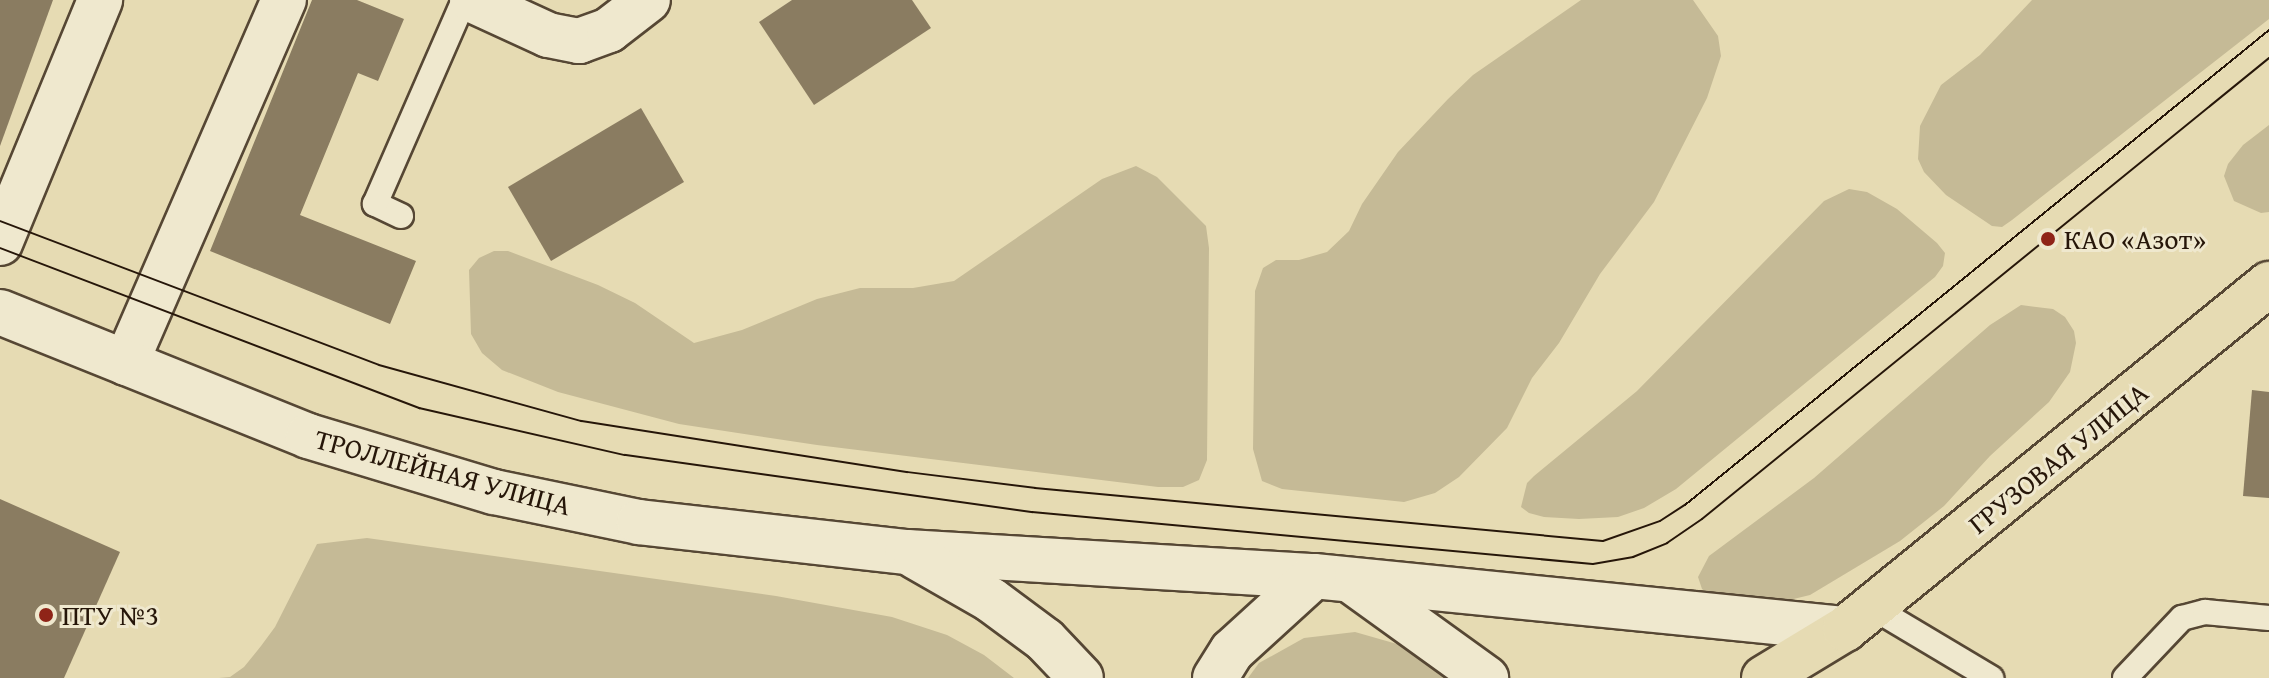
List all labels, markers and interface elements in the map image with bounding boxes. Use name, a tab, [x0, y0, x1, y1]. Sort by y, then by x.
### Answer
place label: КАО «Азот»	[2064, 222, 2206, 256]
marker: КАО «Азот»	[2039, 230, 2057, 248]
street label: ГРУЗОВАЯ УЛИЦА	[1961, 375, 2155, 541]
street label: ТРОЛЛЕЙНАЯ УЛИЦА	[312, 422, 574, 522]
place label: ПТУ №3	[62, 598, 159, 632]
marker: ПТУ №3	[37, 606, 55, 624]

